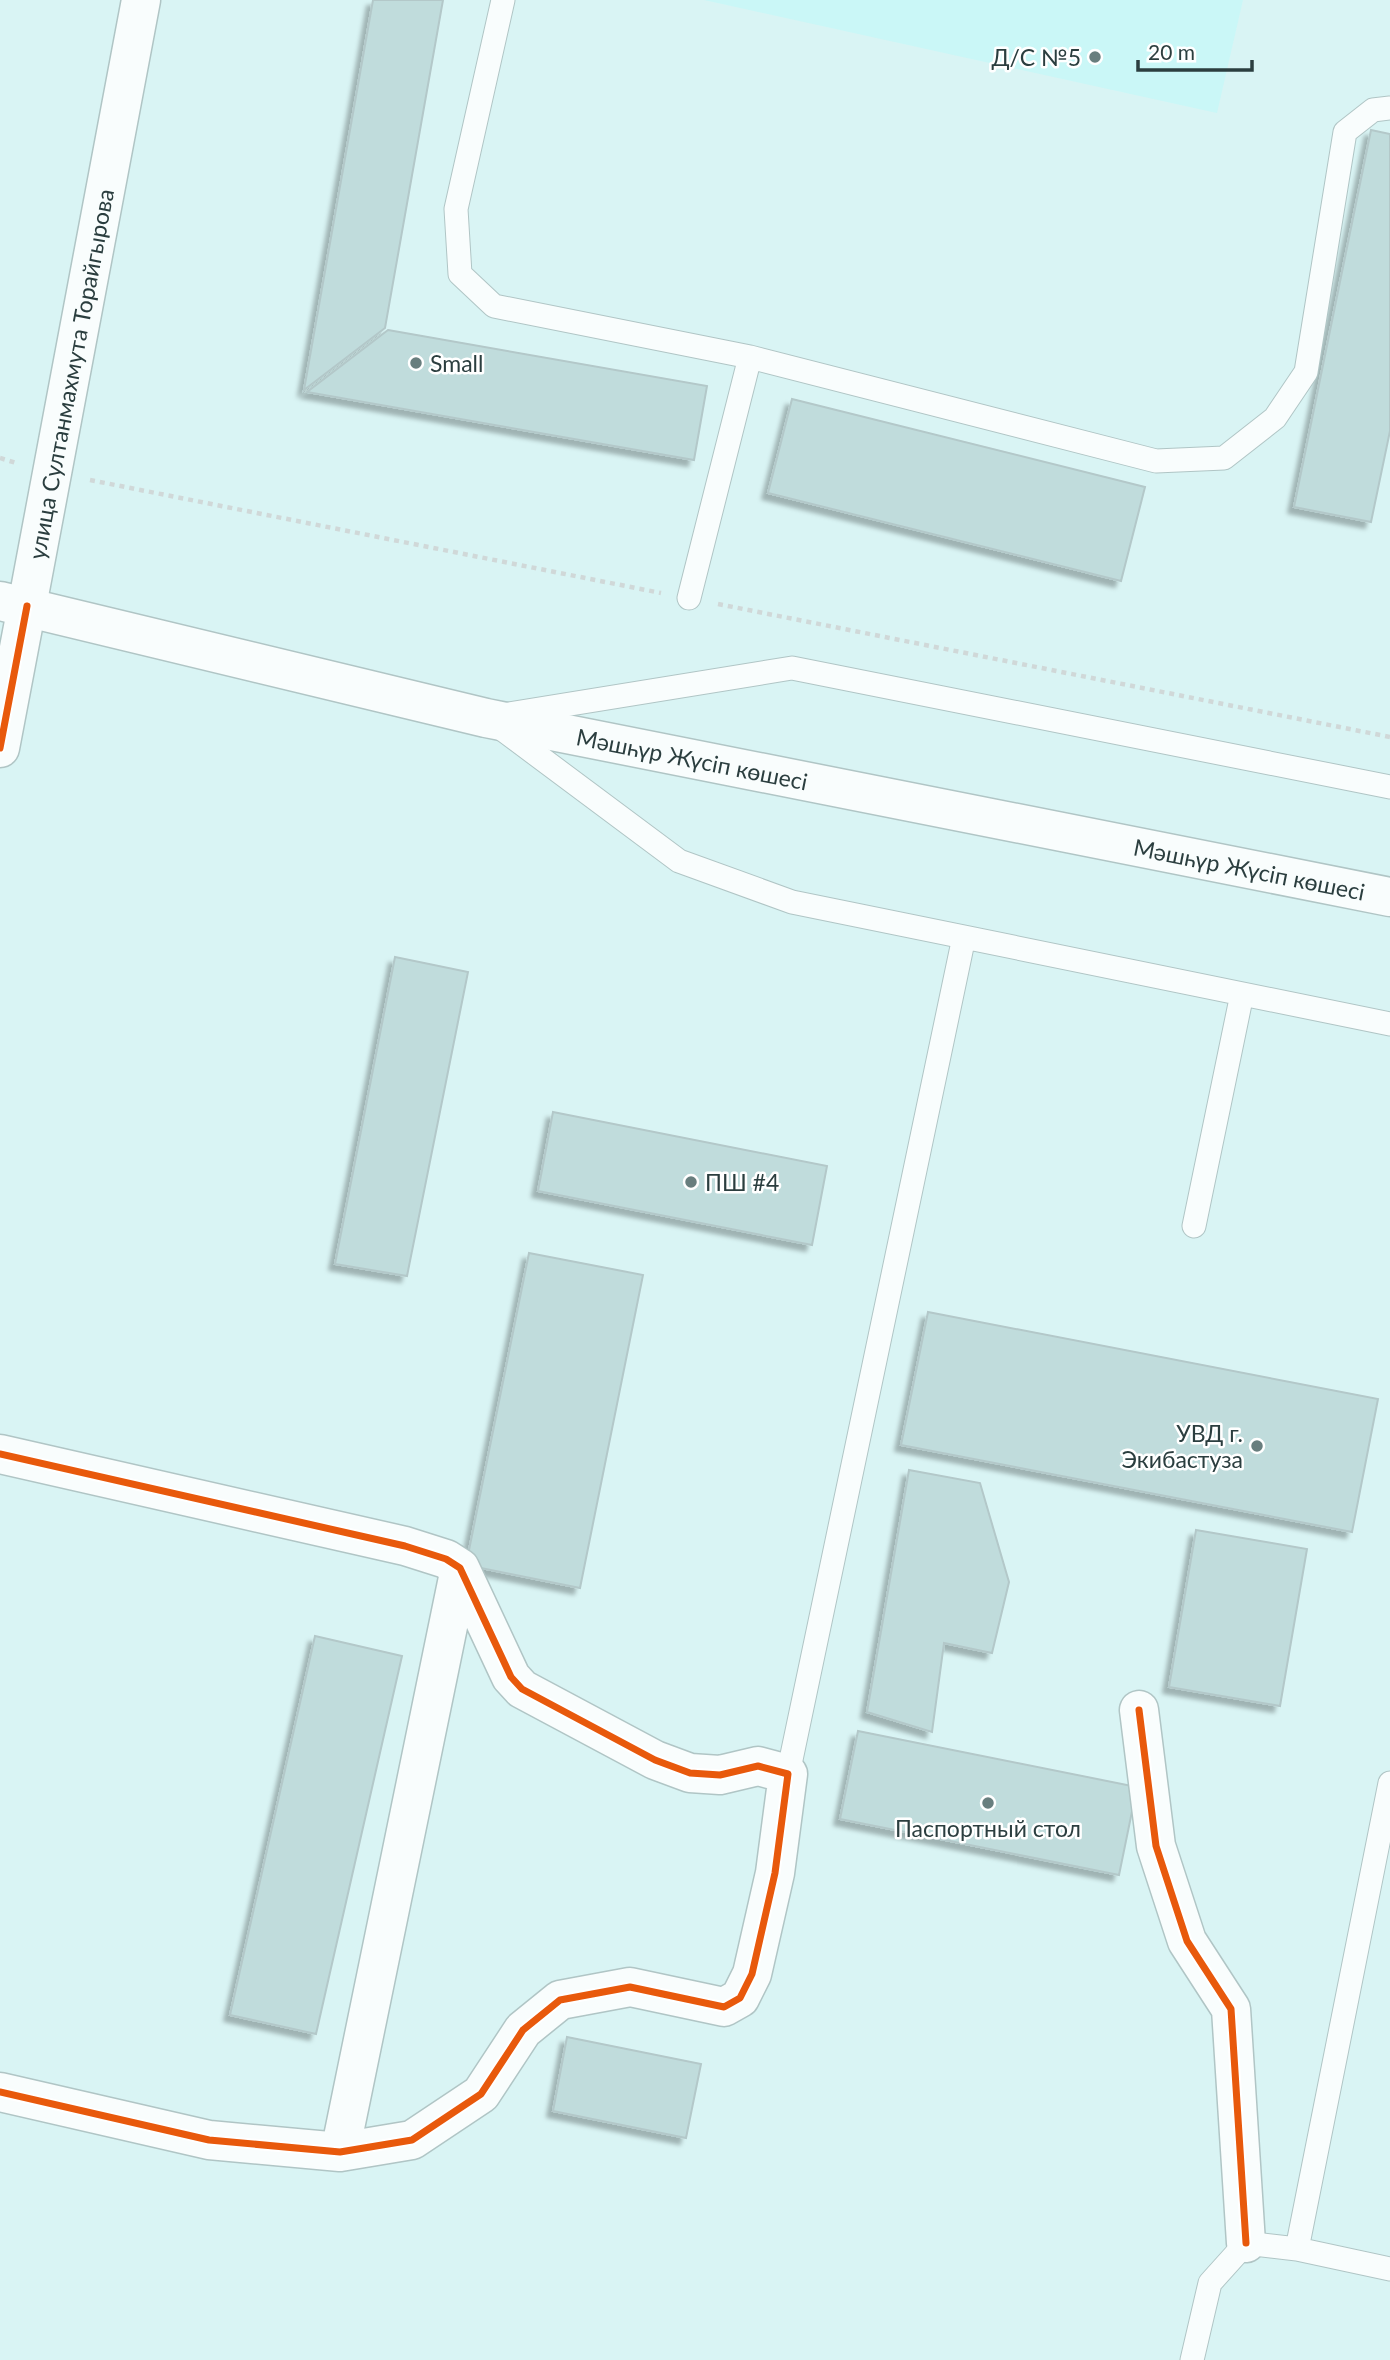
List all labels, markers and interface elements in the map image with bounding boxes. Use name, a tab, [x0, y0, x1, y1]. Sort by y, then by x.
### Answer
scale bar	[1138, 28, 1252, 72]
text: 20 m	[1148, 39, 1195, 64]
place label: Д/С №5	[992, 43, 1081, 71]
marker: Д/С №5	[1087, 49, 1103, 65]
street label: улица Султанмахмута Торайгырова	[22, 187, 119, 562]
place label: Small	[430, 349, 483, 377]
marker: Small	[408, 355, 424, 371]
street label: Мәшһүр Жүсіп көшесі	[574, 722, 810, 795]
street label: Мәшһүр Жүсіп көшесі	[1131, 833, 1367, 906]
place label: ПШ #4	[705, 1168, 779, 1196]
marker: ПШ #4	[683, 1174, 699, 1190]
place label: УВД г. Экибастуза	[1122, 1419, 1243, 1473]
marker: УВД г. Экибастуза	[1249, 1438, 1265, 1454]
marker: Паспортный стол	[980, 1795, 996, 1811]
place label: Паспортный стол	[895, 1814, 1081, 1842]

